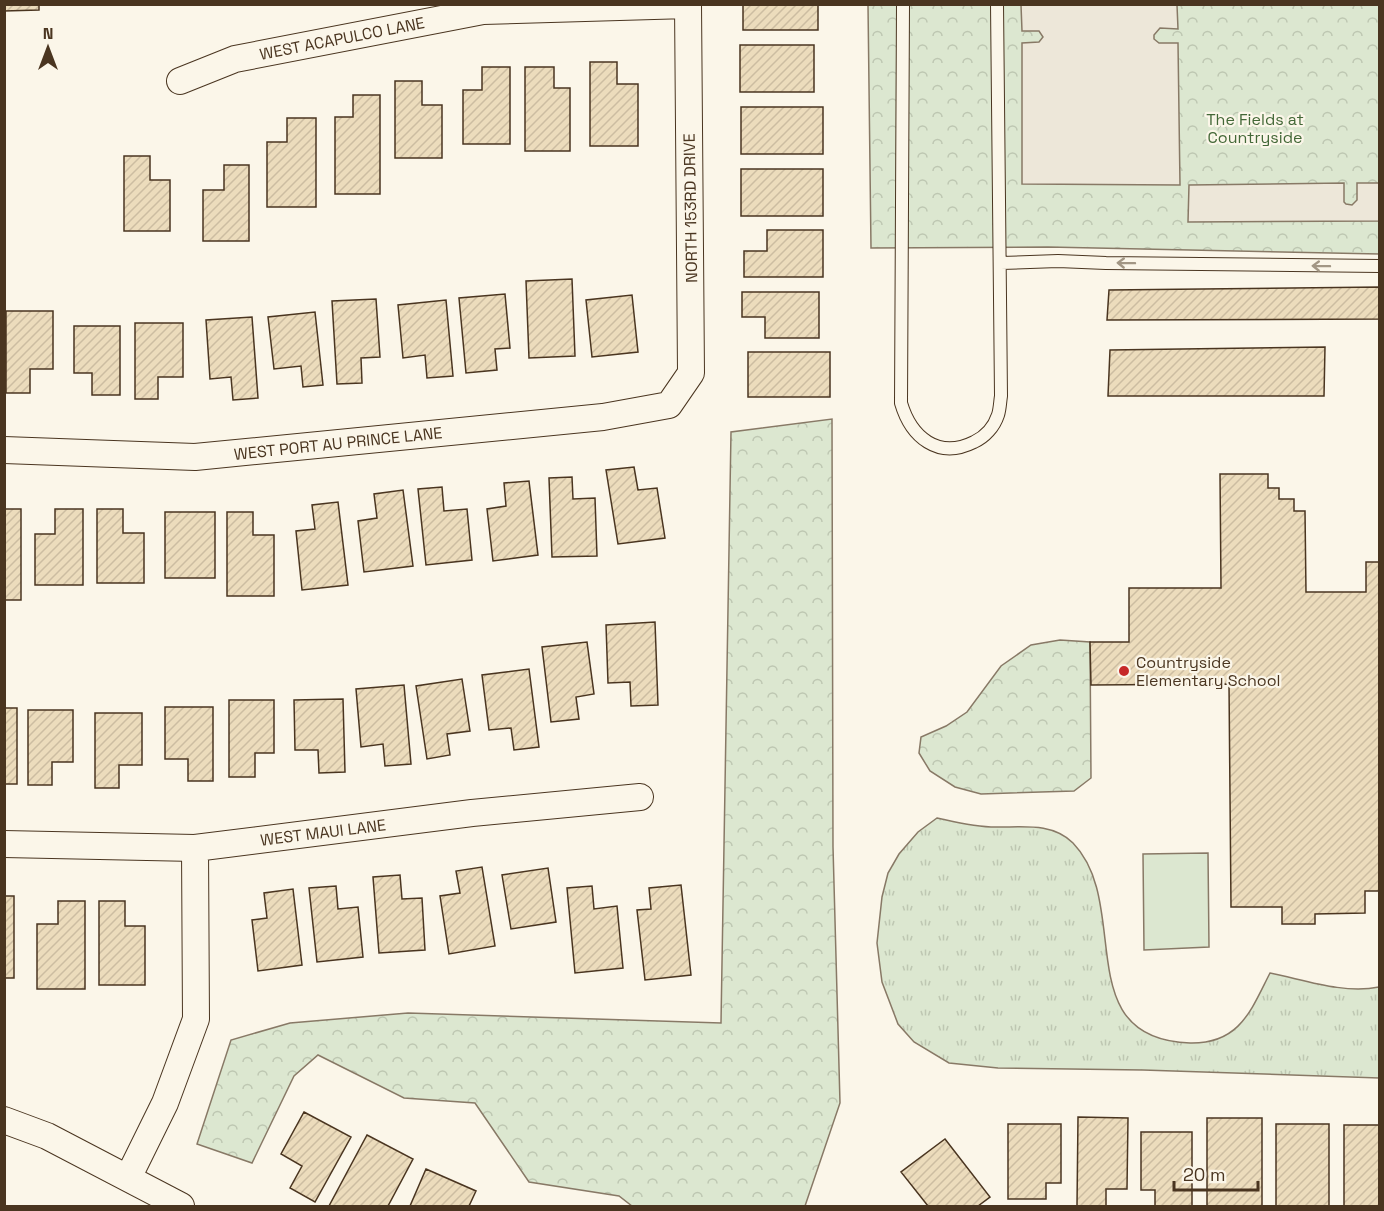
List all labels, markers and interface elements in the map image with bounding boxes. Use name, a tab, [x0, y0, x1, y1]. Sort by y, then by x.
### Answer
street label: WEST ACAPULCO LANE	[258, 12, 426, 65]
north arrow	[18, 18, 78, 78]
text: N	[43, 23, 53, 44]
park label: The Fields at Countryside	[1206, 109, 1304, 148]
street label: NORTH 153RD DRIVE	[679, 133, 702, 283]
one-way arrow	[1117, 257, 1137, 269]
one-way arrow	[1312, 260, 1332, 271]
street label: WEST PORT AU PRINCE LANE	[233, 422, 443, 465]
place label: Countryside Elementary School	[1136, 652, 1281, 691]
marker: Countryside Elementary School	[1117, 664, 1131, 678]
street label: WEST MAUI LANE	[259, 814, 387, 851]
scale bar	[1174, 1154, 1258, 1192]
text: 20 m	[1183, 1163, 1226, 1186]

